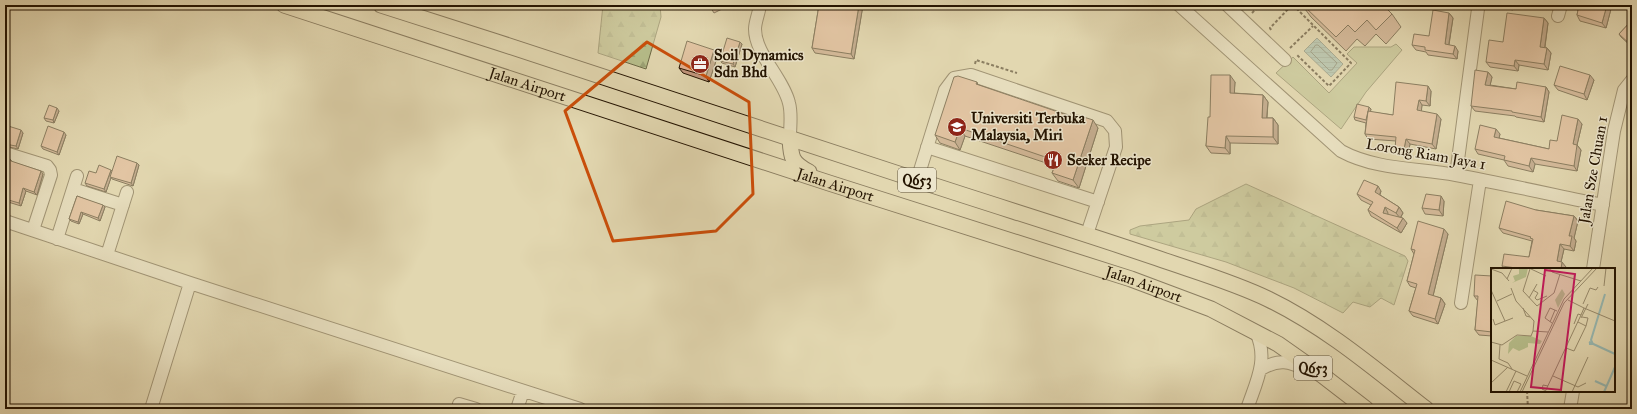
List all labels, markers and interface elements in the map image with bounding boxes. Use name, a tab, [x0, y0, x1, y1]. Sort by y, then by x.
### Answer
place label: Soil Dynamics Sdn Bhd	[714, 46, 804, 81]
office icon: Soil Dynamics Sdn Bhd	[689, 53, 711, 75]
street label: Jalan Airport	[484, 63, 569, 106]
place label: Universiti Terbuka Malaysia, Miri	[971, 109, 1086, 145]
street label: Jalan Sze Chuan 1	[1574, 115, 1612, 227]
school or university icon: Universiti Terbuka Malaysia, Miri	[946, 116, 968, 138]
street label: Lorong Riam Jaya 1	[1364, 135, 1487, 174]
restaurant icon: Seeker Recipe	[1042, 149, 1064, 171]
place label: Seeker Recipe	[1067, 151, 1152, 170]
street label: Jalan Airport	[792, 164, 877, 206]
road number: Q653	[898, 168, 936, 192]
street label: Jalan Airport	[1101, 262, 1185, 307]
inset map	[1491, 268, 1615, 392]
road number: Q653	[1294, 356, 1332, 380]

